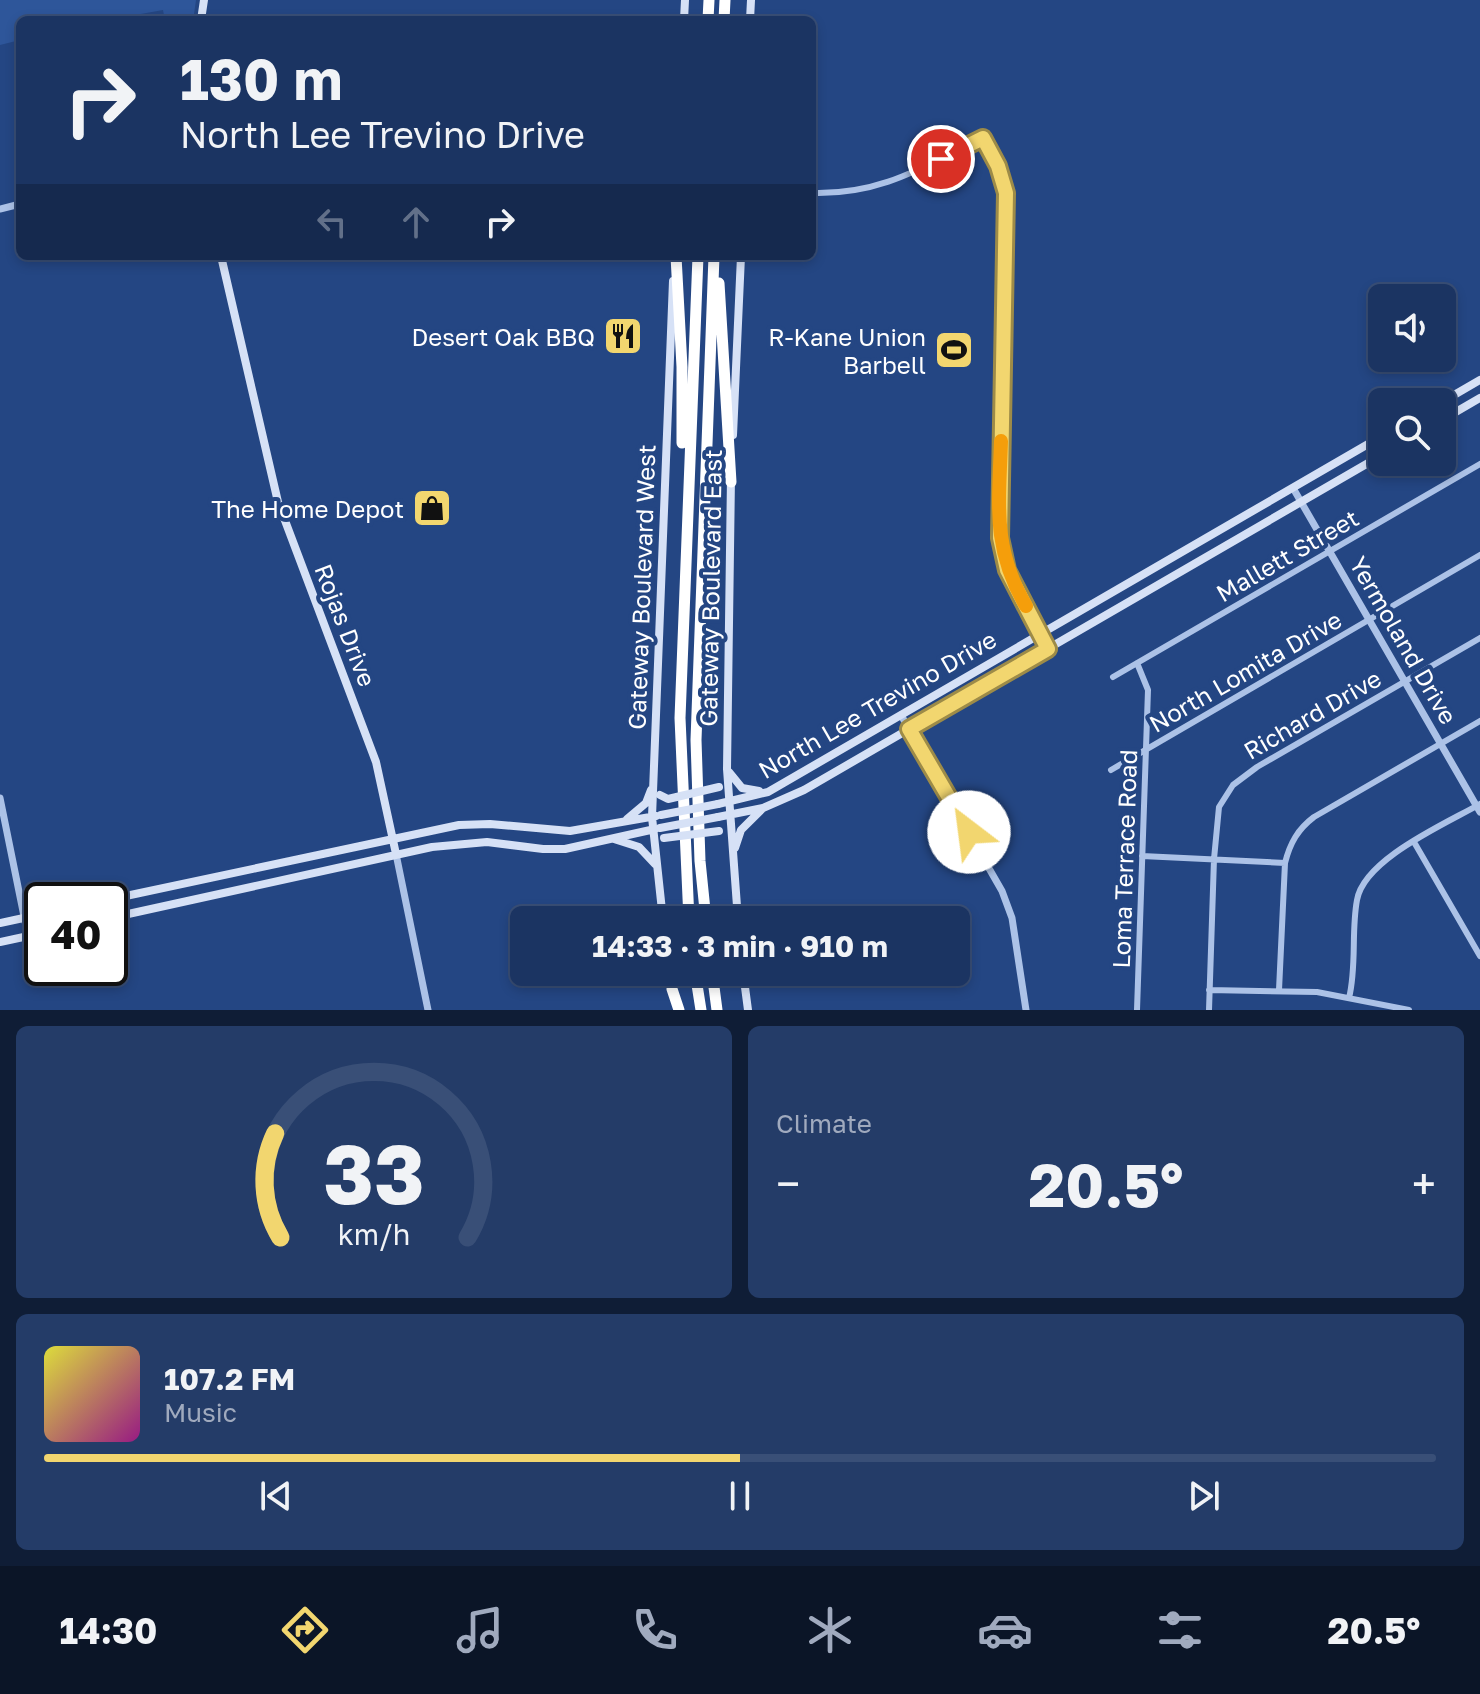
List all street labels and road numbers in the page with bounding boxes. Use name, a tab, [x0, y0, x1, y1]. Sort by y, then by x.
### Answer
street label: Gateway Boulevard West	[622, 444, 660, 730]
street label: Gateway Boulevard East	[693, 449, 727, 727]
street label: Mallett Street	[1211, 503, 1363, 607]
street label: Yermoland Drive	[1344, 551, 1464, 729]
street label: Rojas Drive	[309, 560, 383, 690]
street label: North Lomita Drive	[1144, 604, 1346, 738]
street label: North Lee Trevino Drive	[753, 624, 1001, 784]
street label: Richard Drive	[1238, 663, 1386, 765]
street label: Loma Terrace Road	[1106, 749, 1142, 969]

